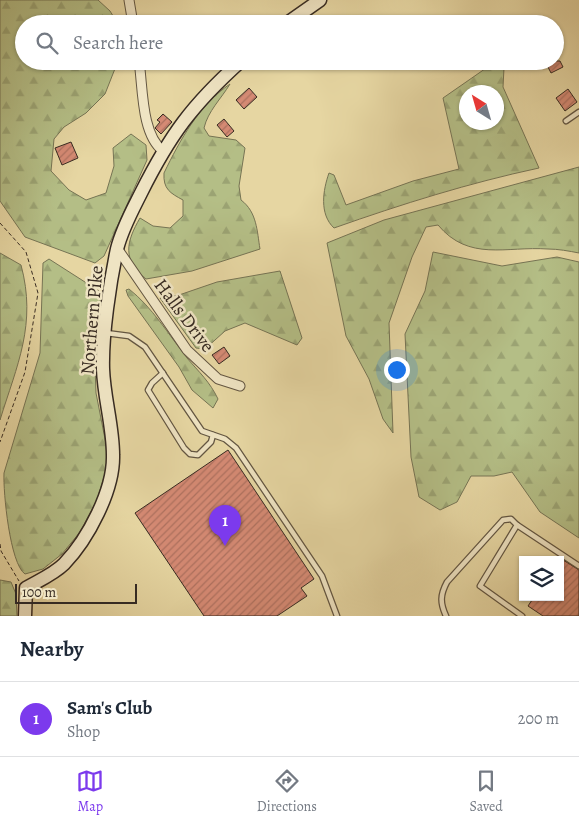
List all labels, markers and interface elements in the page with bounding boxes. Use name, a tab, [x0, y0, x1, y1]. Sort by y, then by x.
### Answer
search box	[15, 15, 564, 70]
icon: search	[33, 29, 61, 57]
text: Search here	[73, 30, 163, 56]
north arrow	[459, 85, 504, 130]
street label: Northern Pike	[74, 264, 110, 376]
street label: Halls Drive	[148, 273, 221, 358]
your location	[384, 357, 410, 383]
pin: 1	[209, 505, 241, 546]
map controls	[519, 556, 564, 601]
button: layers	[519, 556, 564, 601]
scale bar	[15, 581, 138, 604]
text: 100 m	[22, 583, 56, 602]
text: Nearby	[20, 635, 83, 663]
text: Sam's Club	[67, 695, 152, 721]
text: 1	[33, 708, 39, 730]
text: 200 m	[518, 708, 559, 730]
text: Shop	[67, 721, 100, 743]
tab: Map	[76, 767, 104, 816]
tab: Directions	[257, 767, 317, 816]
tab: Saved	[470, 767, 503, 816]

